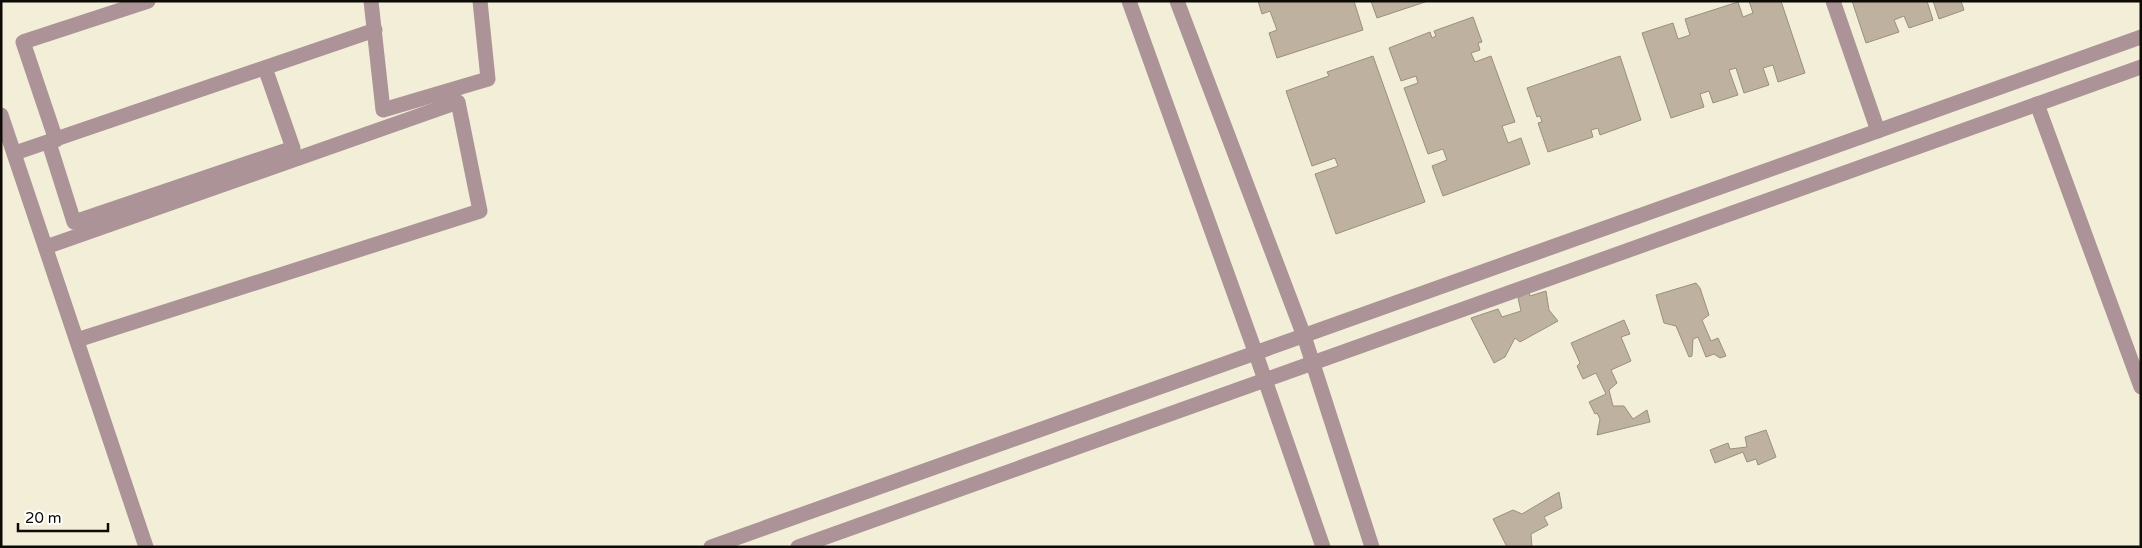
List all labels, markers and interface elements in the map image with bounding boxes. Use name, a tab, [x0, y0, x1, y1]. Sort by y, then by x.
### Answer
scale bar	[18, 500, 108, 532]
text: 20 m	[25, 509, 62, 527]

